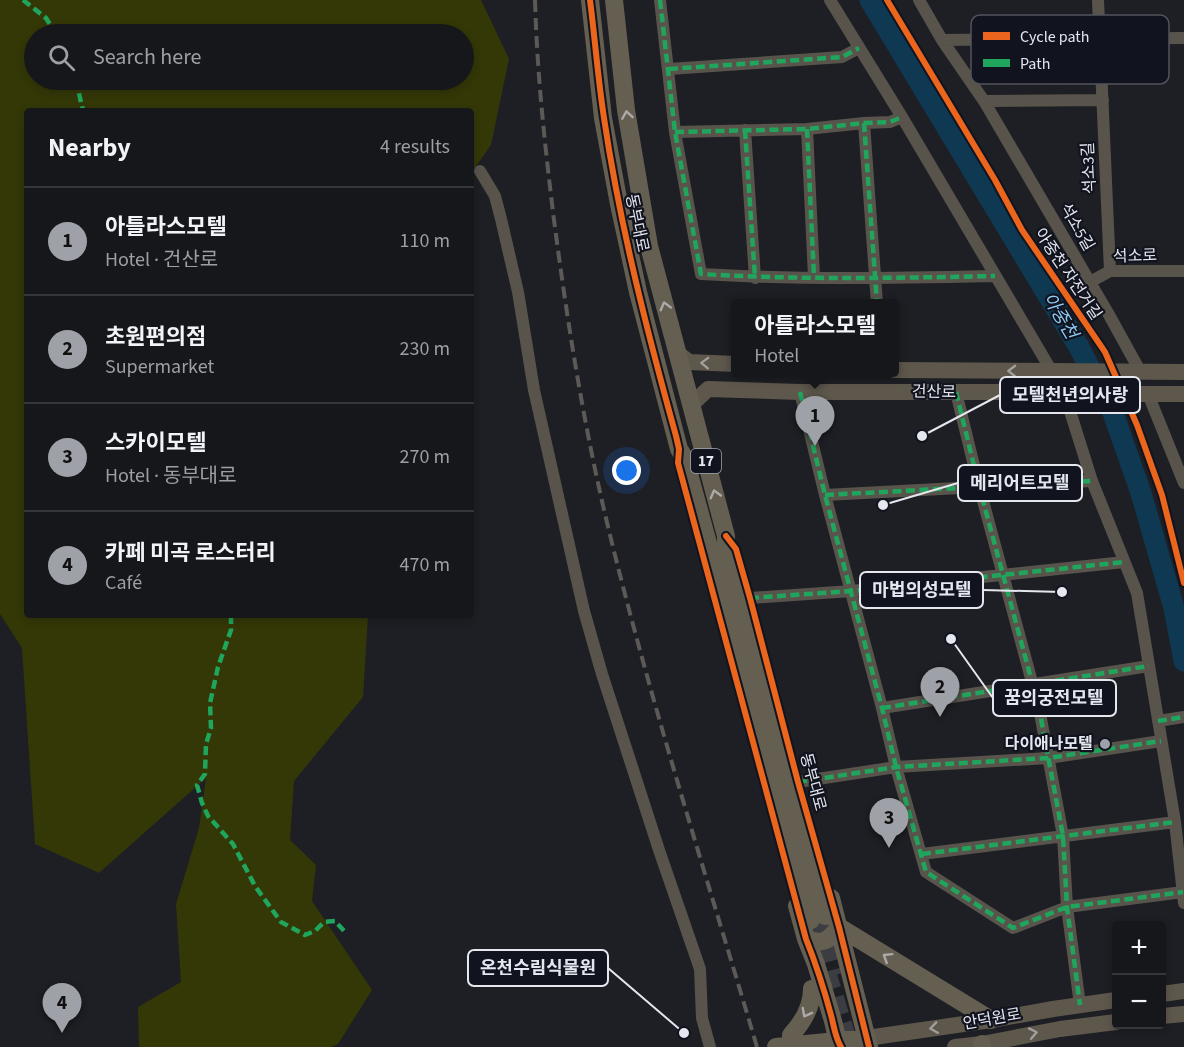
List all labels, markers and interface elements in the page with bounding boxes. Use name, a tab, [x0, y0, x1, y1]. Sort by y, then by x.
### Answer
legend	[971, 15, 1169, 84]
search box	[24, 24, 474, 90]
text: Cycle path	[1020, 26, 1089, 48]
icon: search	[45, 41, 78, 74]
text: Search here	[93, 41, 201, 73]
text: Path	[1020, 53, 1050, 75]
one-way arrow	[621, 110, 633, 119]
text: Nearby	[48, 129, 131, 166]
text: 4 results	[380, 133, 450, 161]
street label: 석소3길	[1077, 141, 1101, 195]
street label: 동부대로	[620, 192, 654, 254]
street label: 석소5길	[1054, 199, 1100, 255]
text: 아틀라스모텔	[105, 211, 226, 243]
street label: 아중천 자전거길	[1030, 225, 1106, 323]
text: 1	[62, 227, 73, 255]
text: 110 m	[400, 227, 450, 255]
street label: 석소로	[1113, 244, 1158, 268]
text: Hotel · 건산로	[105, 246, 218, 274]
water label: 아중천	[1038, 289, 1082, 343]
popup	[731, 299, 899, 377]
one-way arrow	[660, 301, 672, 311]
text: 아틀라스모텔	[754, 310, 876, 342]
text: 초원편의점	[105, 321, 206, 353]
text: 2	[62, 335, 73, 363]
text: 230 m	[400, 335, 450, 363]
text: Hotel	[754, 342, 799, 370]
text: Supermarket	[105, 353, 214, 381]
one-way arrow	[700, 356, 709, 369]
one-way arrow	[1008, 365, 1017, 377]
callout: 모텔천년의사랑	[1000, 377, 1140, 413]
street label: 건산로	[912, 381, 957, 403]
text: 모텔천년의사랑	[1012, 383, 1128, 408]
pin: 1	[796, 396, 834, 446]
text: 스카이모텔	[105, 427, 206, 459]
text: 3	[62, 443, 73, 471]
text: 270 m	[400, 443, 450, 471]
road number: 17	[691, 449, 721, 473]
your location	[612, 456, 641, 485]
text: Hotel · 동부대로	[105, 462, 237, 490]
callout: 메리어트모텔	[958, 465, 1082, 501]
text: 메리어트모텔	[970, 471, 1070, 496]
one-way arrow	[709, 489, 722, 499]
text: 카페 미곡 로스터리	[105, 537, 276, 569]
text: 4	[62, 551, 73, 579]
text: 470 m	[400, 551, 450, 579]
text: Café	[105, 569, 142, 597]
callout: 마법의성모텔	[860, 572, 983, 608]
text: 마법의성모텔	[872, 578, 972, 603]
pin: 2	[920, 668, 960, 717]
callout: 꿈의궁전모텔	[993, 680, 1116, 716]
text: 꿈의궁전모텔	[1004, 686, 1104, 711]
place label: 다이애나모텔	[1005, 733, 1093, 755]
marker: 다이애나모텔	[1098, 737, 1112, 751]
street label: 동부대로	[795, 751, 831, 814]
pin: 3	[870, 798, 908, 848]
map controls	[1112, 921, 1166, 1029]
button: +	[1112, 921, 1166, 975]
callout: 온천수림식물원	[468, 950, 608, 986]
one-way arrow	[883, 952, 893, 964]
text: 온천수림식물원	[480, 956, 596, 981]
button: −	[1112, 975, 1166, 1029]
pin: 4	[42, 984, 82, 1033]
street label: 안덕원로	[961, 1003, 1023, 1035]
one-way arrow	[802, 1007, 813, 1018]
one-way arrow	[930, 1022, 939, 1034]
one-way arrow	[1029, 1028, 1038, 1040]

